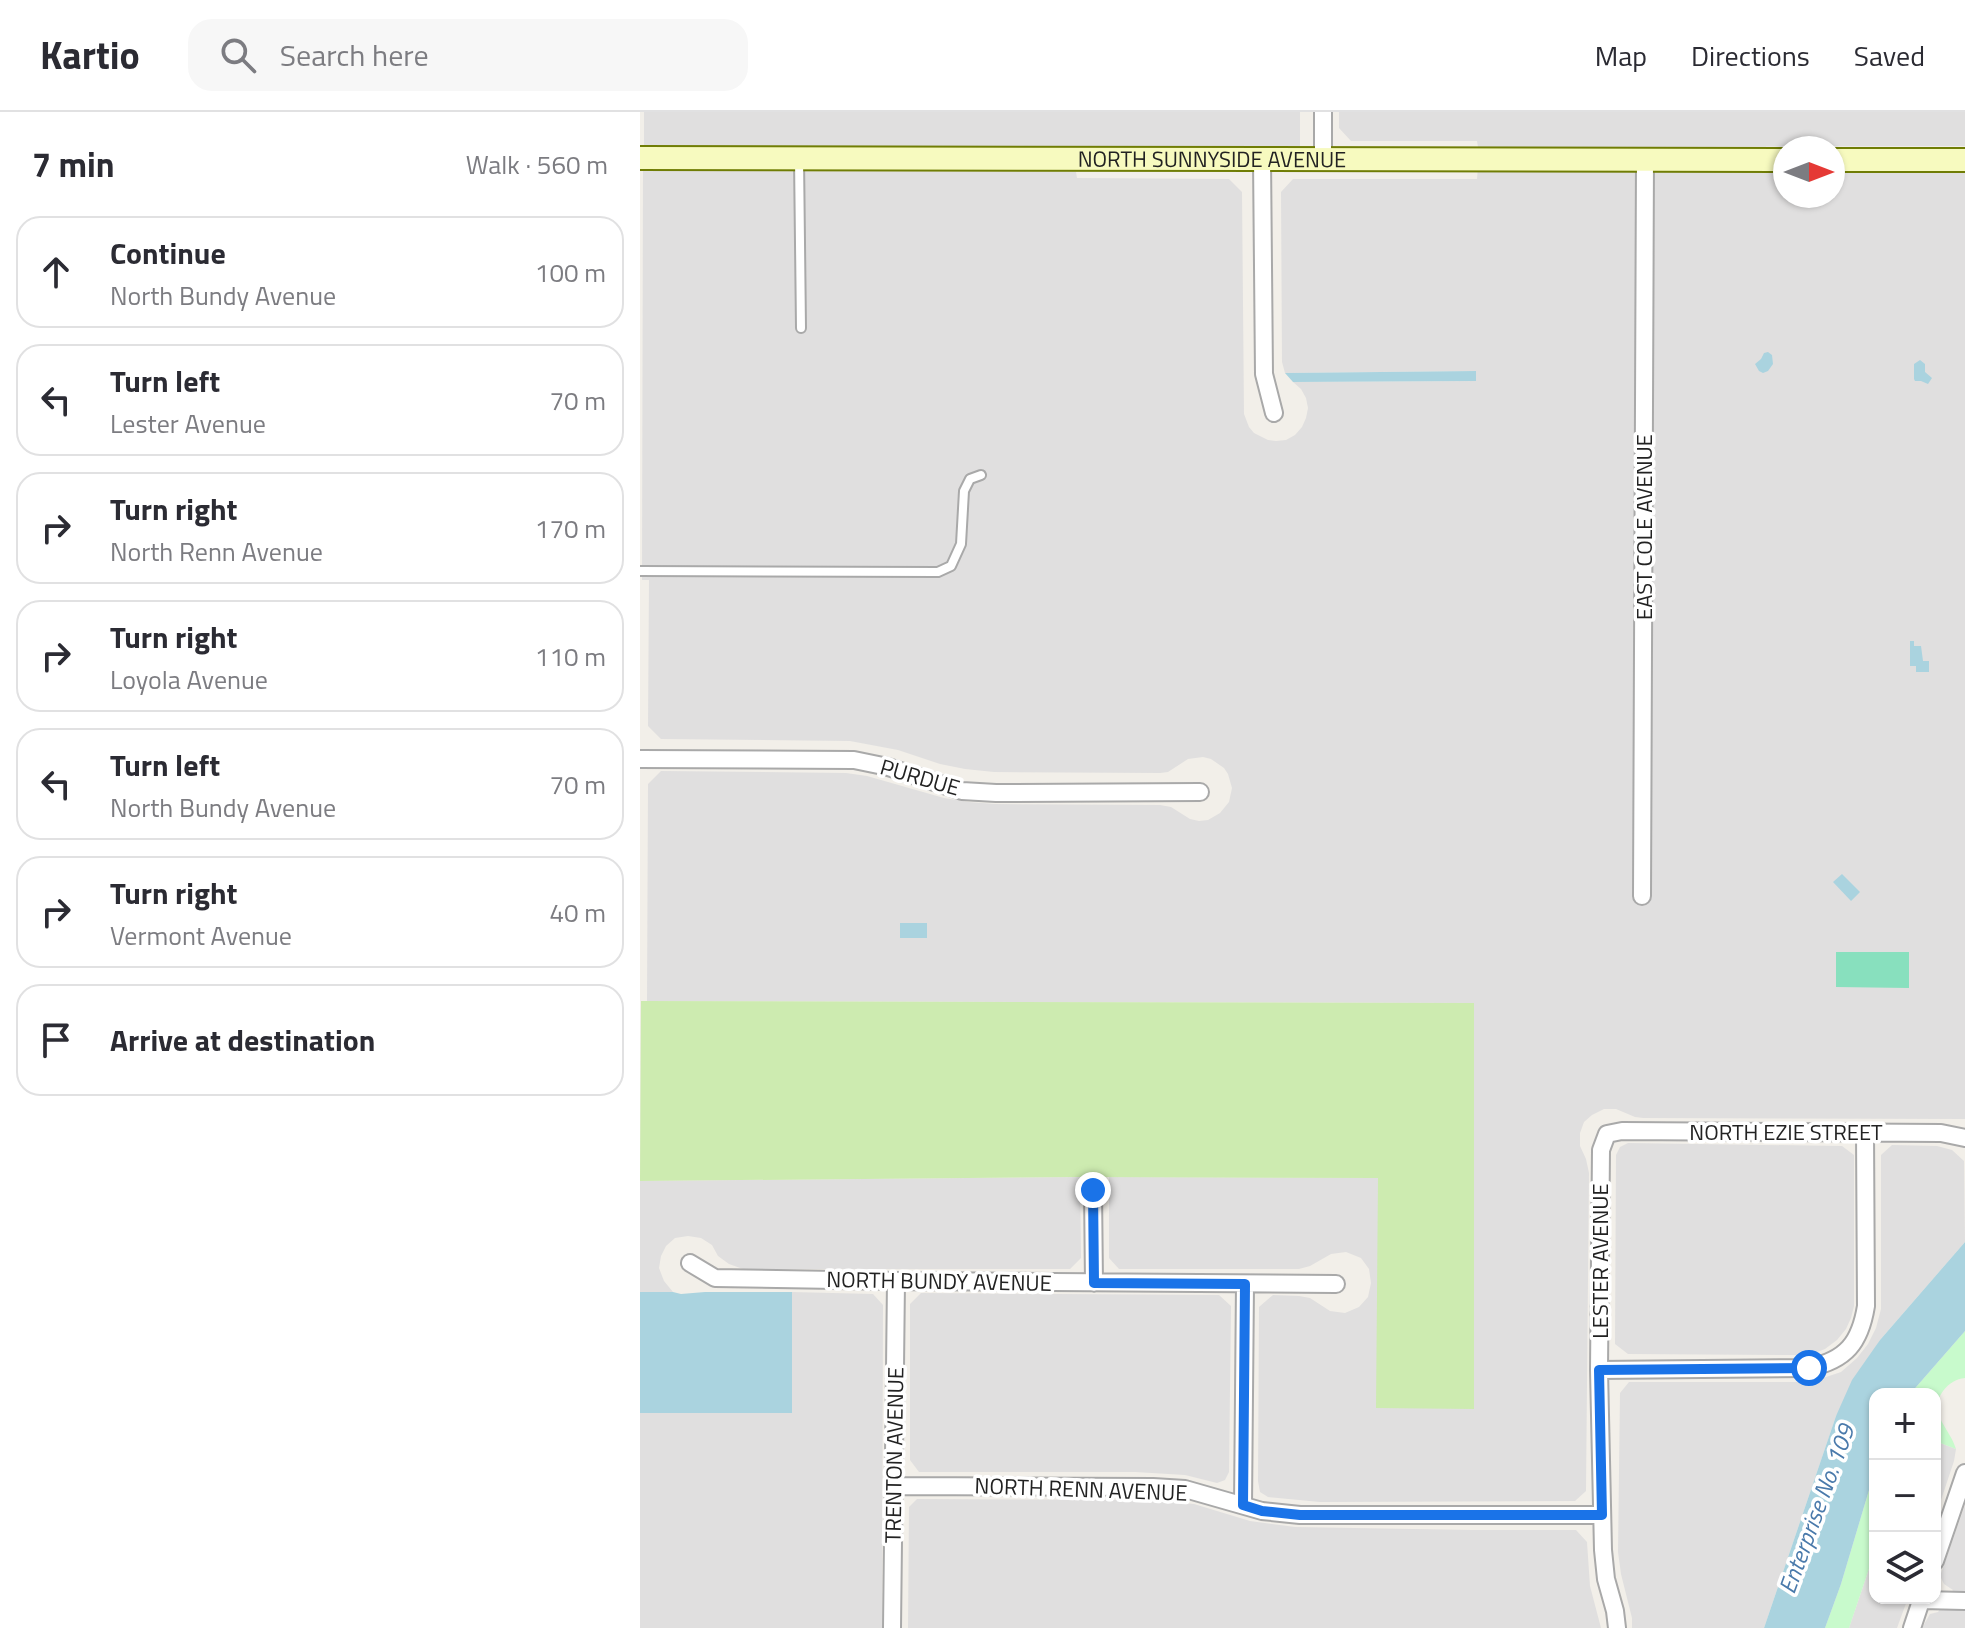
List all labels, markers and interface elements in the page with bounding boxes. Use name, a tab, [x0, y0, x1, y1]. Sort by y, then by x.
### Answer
search box	[188, 19, 748, 91]
text: Kartio	[40, 26, 140, 84]
text: Search here	[280, 32, 429, 78]
icon: search	[216, 33, 260, 77]
text: Map	[1595, 34, 1647, 77]
text: Directions	[1691, 34, 1810, 77]
text: Saved	[1854, 34, 1925, 77]
north arrow	[1773, 136, 1845, 208]
text: 7 min	[32, 138, 115, 190]
street label: NORTH SUNNYSIDE AVENUE	[1078, 142, 1346, 176]
text: Walk · 560 m	[466, 145, 608, 184]
text: Continue	[110, 230, 226, 276]
icon: ahead	[34, 250, 78, 294]
text: 100 m	[535, 253, 606, 292]
text: North Bundy Avenue	[110, 276, 336, 315]
text: Turn left	[110, 358, 220, 404]
icon: left	[34, 378, 78, 422]
text: 70 m	[549, 381, 606, 420]
text: Lester Avenue	[110, 404, 266, 443]
street label: EAST COLE AVENUE	[1627, 434, 1661, 620]
text: Turn right	[110, 486, 238, 532]
icon: right	[34, 506, 78, 550]
text: 170 m	[535, 509, 606, 548]
text: North Renn Avenue	[110, 532, 323, 571]
text: Turn right	[110, 614, 238, 660]
icon: right	[34, 634, 78, 678]
text: 110 m	[535, 637, 606, 676]
text: Loyola Avenue	[110, 660, 268, 699]
text: Turn left	[110, 742, 220, 788]
street label: PURDUE	[876, 749, 964, 805]
icon: left	[34, 762, 78, 806]
text: 70 m	[549, 765, 606, 804]
text: North Bundy Avenue	[110, 788, 336, 827]
text: Turn right	[110, 870, 238, 916]
icon: right	[34, 890, 78, 934]
text: 40 m	[549, 893, 606, 932]
text: Vermont Avenue	[110, 916, 292, 955]
text: Arrive at destination	[110, 1017, 375, 1063]
icon: arrive	[34, 1018, 78, 1062]
street label: NORTH EZIE STREET	[1689, 1115, 1883, 1149]
route end	[1075, 1172, 1111, 1208]
street label: LESTER AVENUE	[1583, 1183, 1617, 1339]
street label: NORTH BUNDY AVENUE	[826, 1262, 1052, 1300]
route start	[1791, 1350, 1827, 1386]
street label: TRENTON AVENUE	[875, 1367, 913, 1543]
map controls	[1869, 1388, 1941, 1604]
button: +	[1869, 1388, 1941, 1460]
water label: Enterprise No. 109	[1769, 1417, 1864, 1598]
button: −	[1869, 1460, 1941, 1532]
street label: NORTH RENN AVENUE	[974, 1468, 1188, 1510]
button: layers	[1869, 1532, 1941, 1604]

